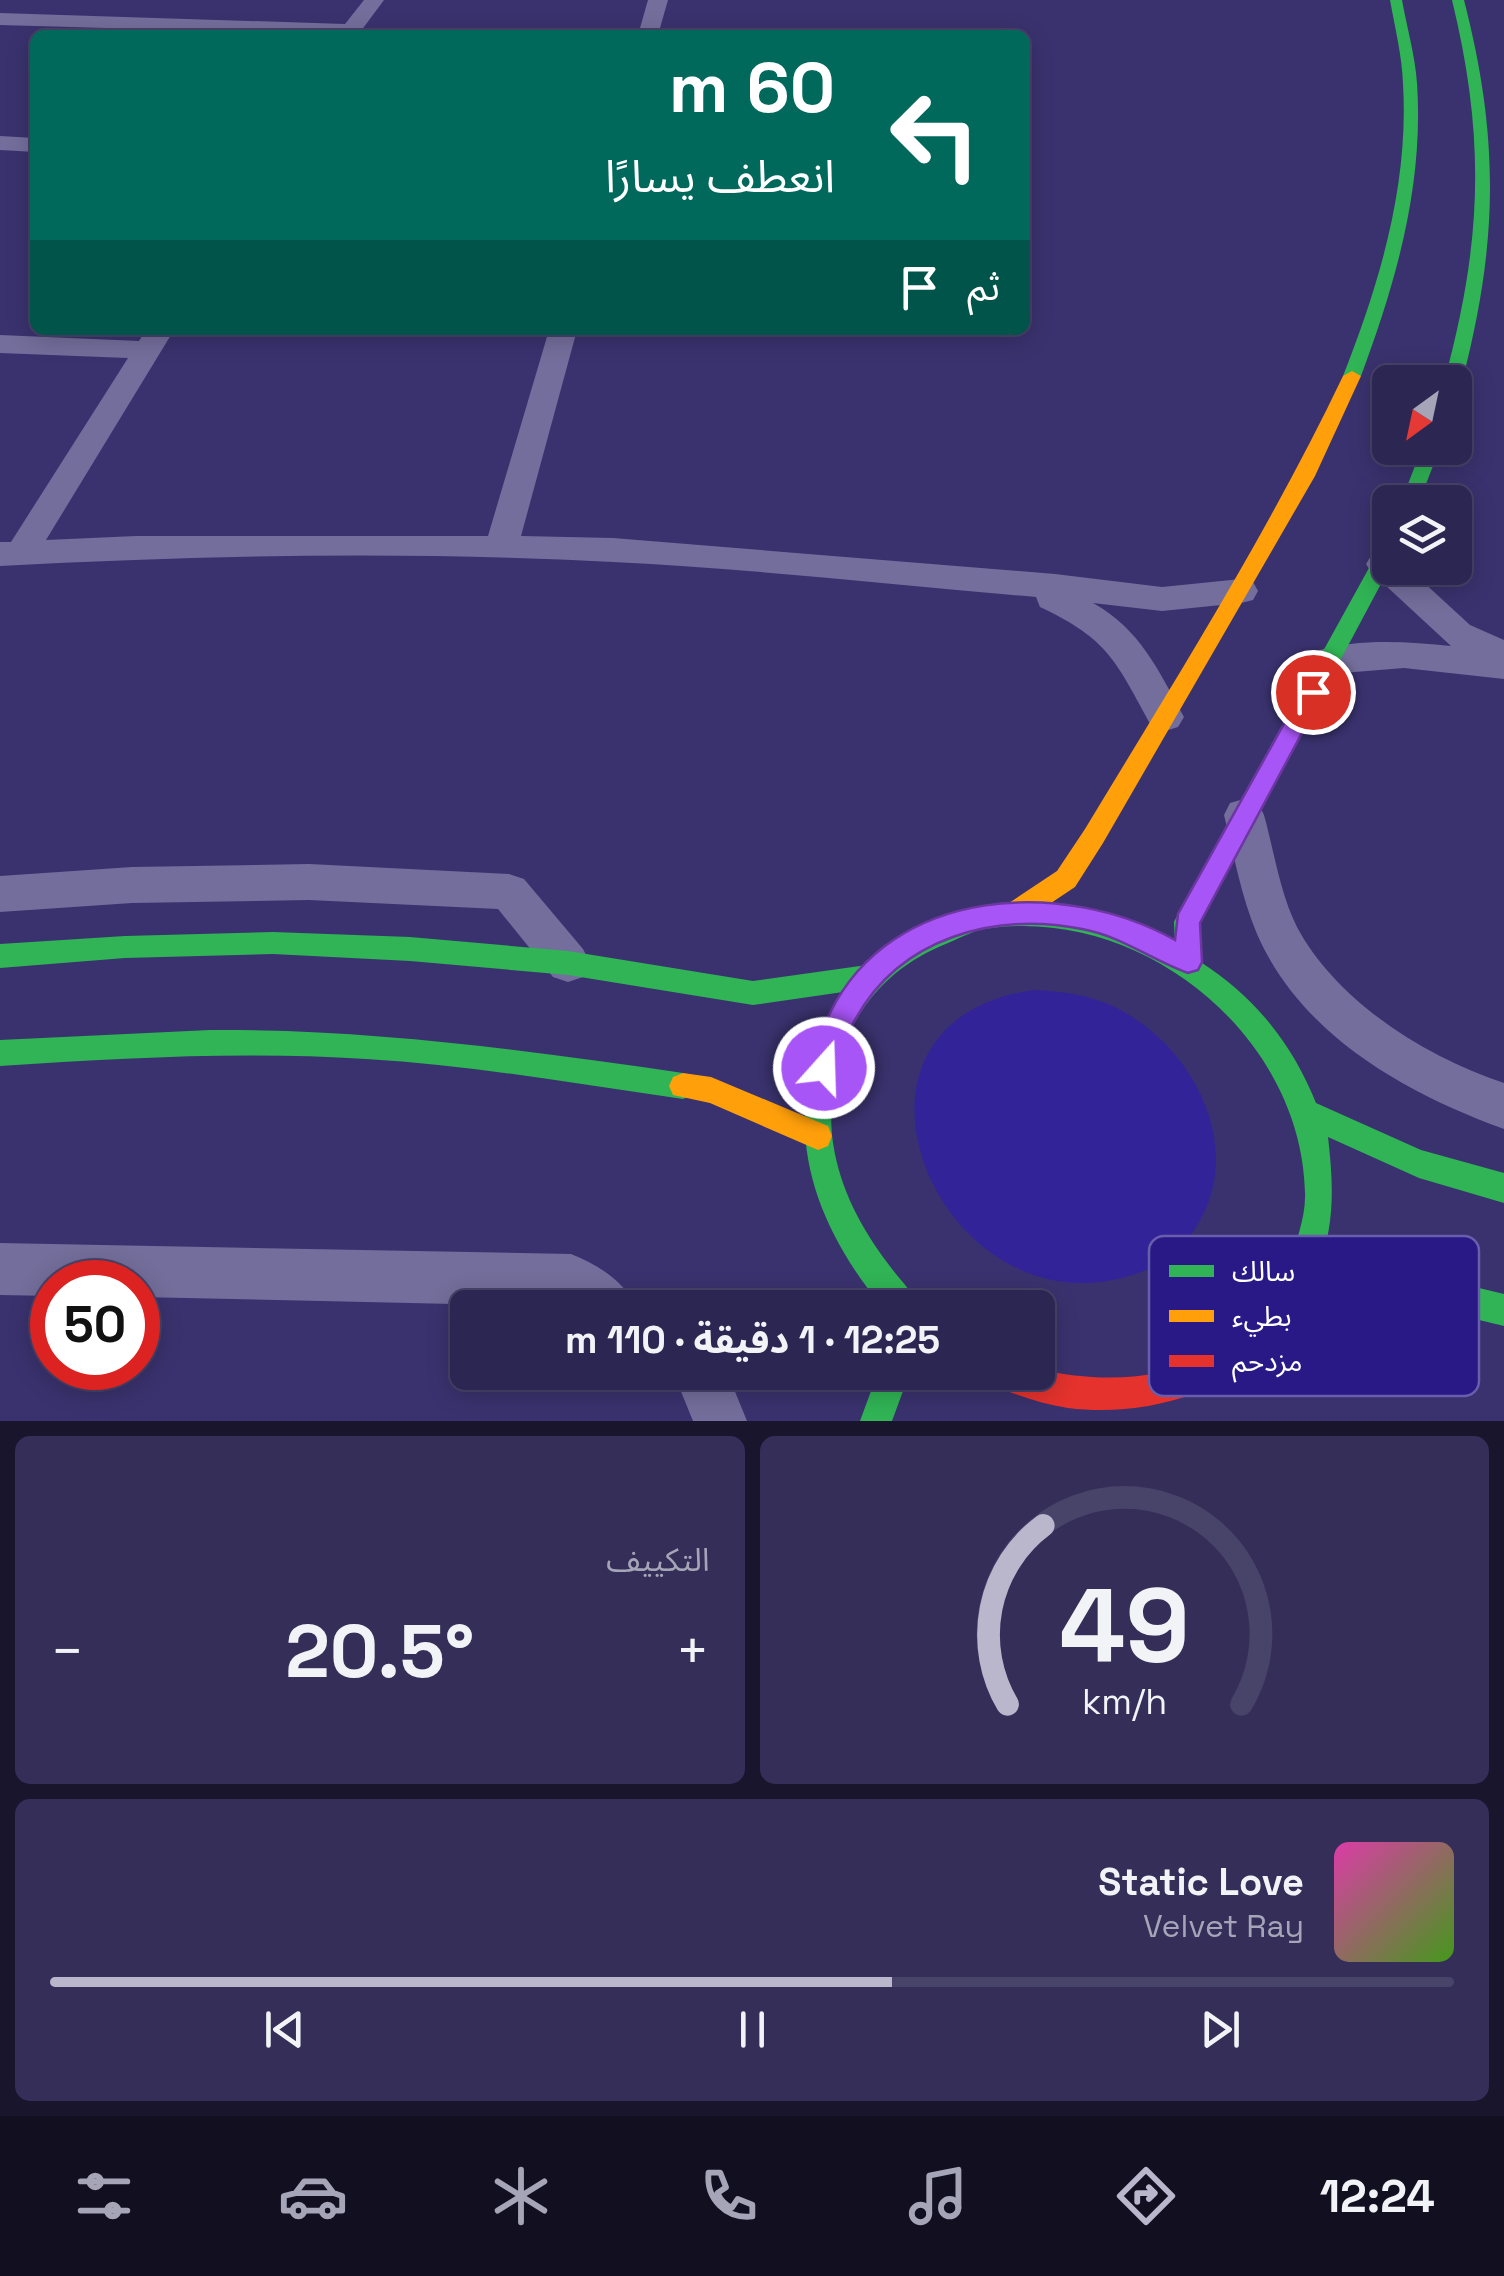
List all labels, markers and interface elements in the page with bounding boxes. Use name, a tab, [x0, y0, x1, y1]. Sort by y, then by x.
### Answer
text: 60 m	[669, 43, 835, 132]
icon: left	[870, 70, 1000, 200]
text: انعطف يسارًا	[605, 148, 835, 205]
icon: arrive	[892, 260, 947, 315]
text: ثم	[967, 263, 1000, 311]
north arrow	[1372, 365, 1472, 465]
map controls	[1372, 365, 1472, 585]
button: layers	[1372, 485, 1472, 585]
pin	[1271, 650, 1356, 735]
icon: arrive	[1286, 665, 1341, 720]
position arrow	[772, 1016, 876, 1120]
legend	[1149, 1236, 1479, 1396]
text: سالك	[1232, 1253, 1295, 1289]
speed limit sign: 50	[30, 1260, 160, 1390]
text: بطيء	[1232, 1298, 1292, 1337]
text: 12:25 · 1 دقيقة · 110 m	[565, 1316, 940, 1364]
text: مزدحم	[1232, 1343, 1303, 1383]
text: التكييف	[606, 1540, 710, 1580]
text: 49	[1059, 1560, 1189, 1692]
text: 20.5°	[285, 1603, 474, 1699]
text: −	[50, 1616, 84, 1686]
text: +	[675, 1616, 710, 1686]
text: km/h	[1082, 1679, 1167, 1724]
text: Static Love	[1098, 1858, 1304, 1906]
text: Velvet Ray	[1143, 1906, 1304, 1946]
icon: previous	[257, 2002, 312, 2057]
icon: pause	[725, 2002, 780, 2057]
icon: next	[1193, 2002, 1248, 2057]
icon: filters	[69, 2161, 139, 2231]
icon: car	[278, 2161, 348, 2231]
icon: climate	[486, 2161, 556, 2231]
icon: phone	[694, 2161, 764, 2231]
icon: music	[903, 2161, 973, 2231]
icon: directions	[1111, 2161, 1181, 2231]
text: 12:24	[1320, 2168, 1435, 2225]

